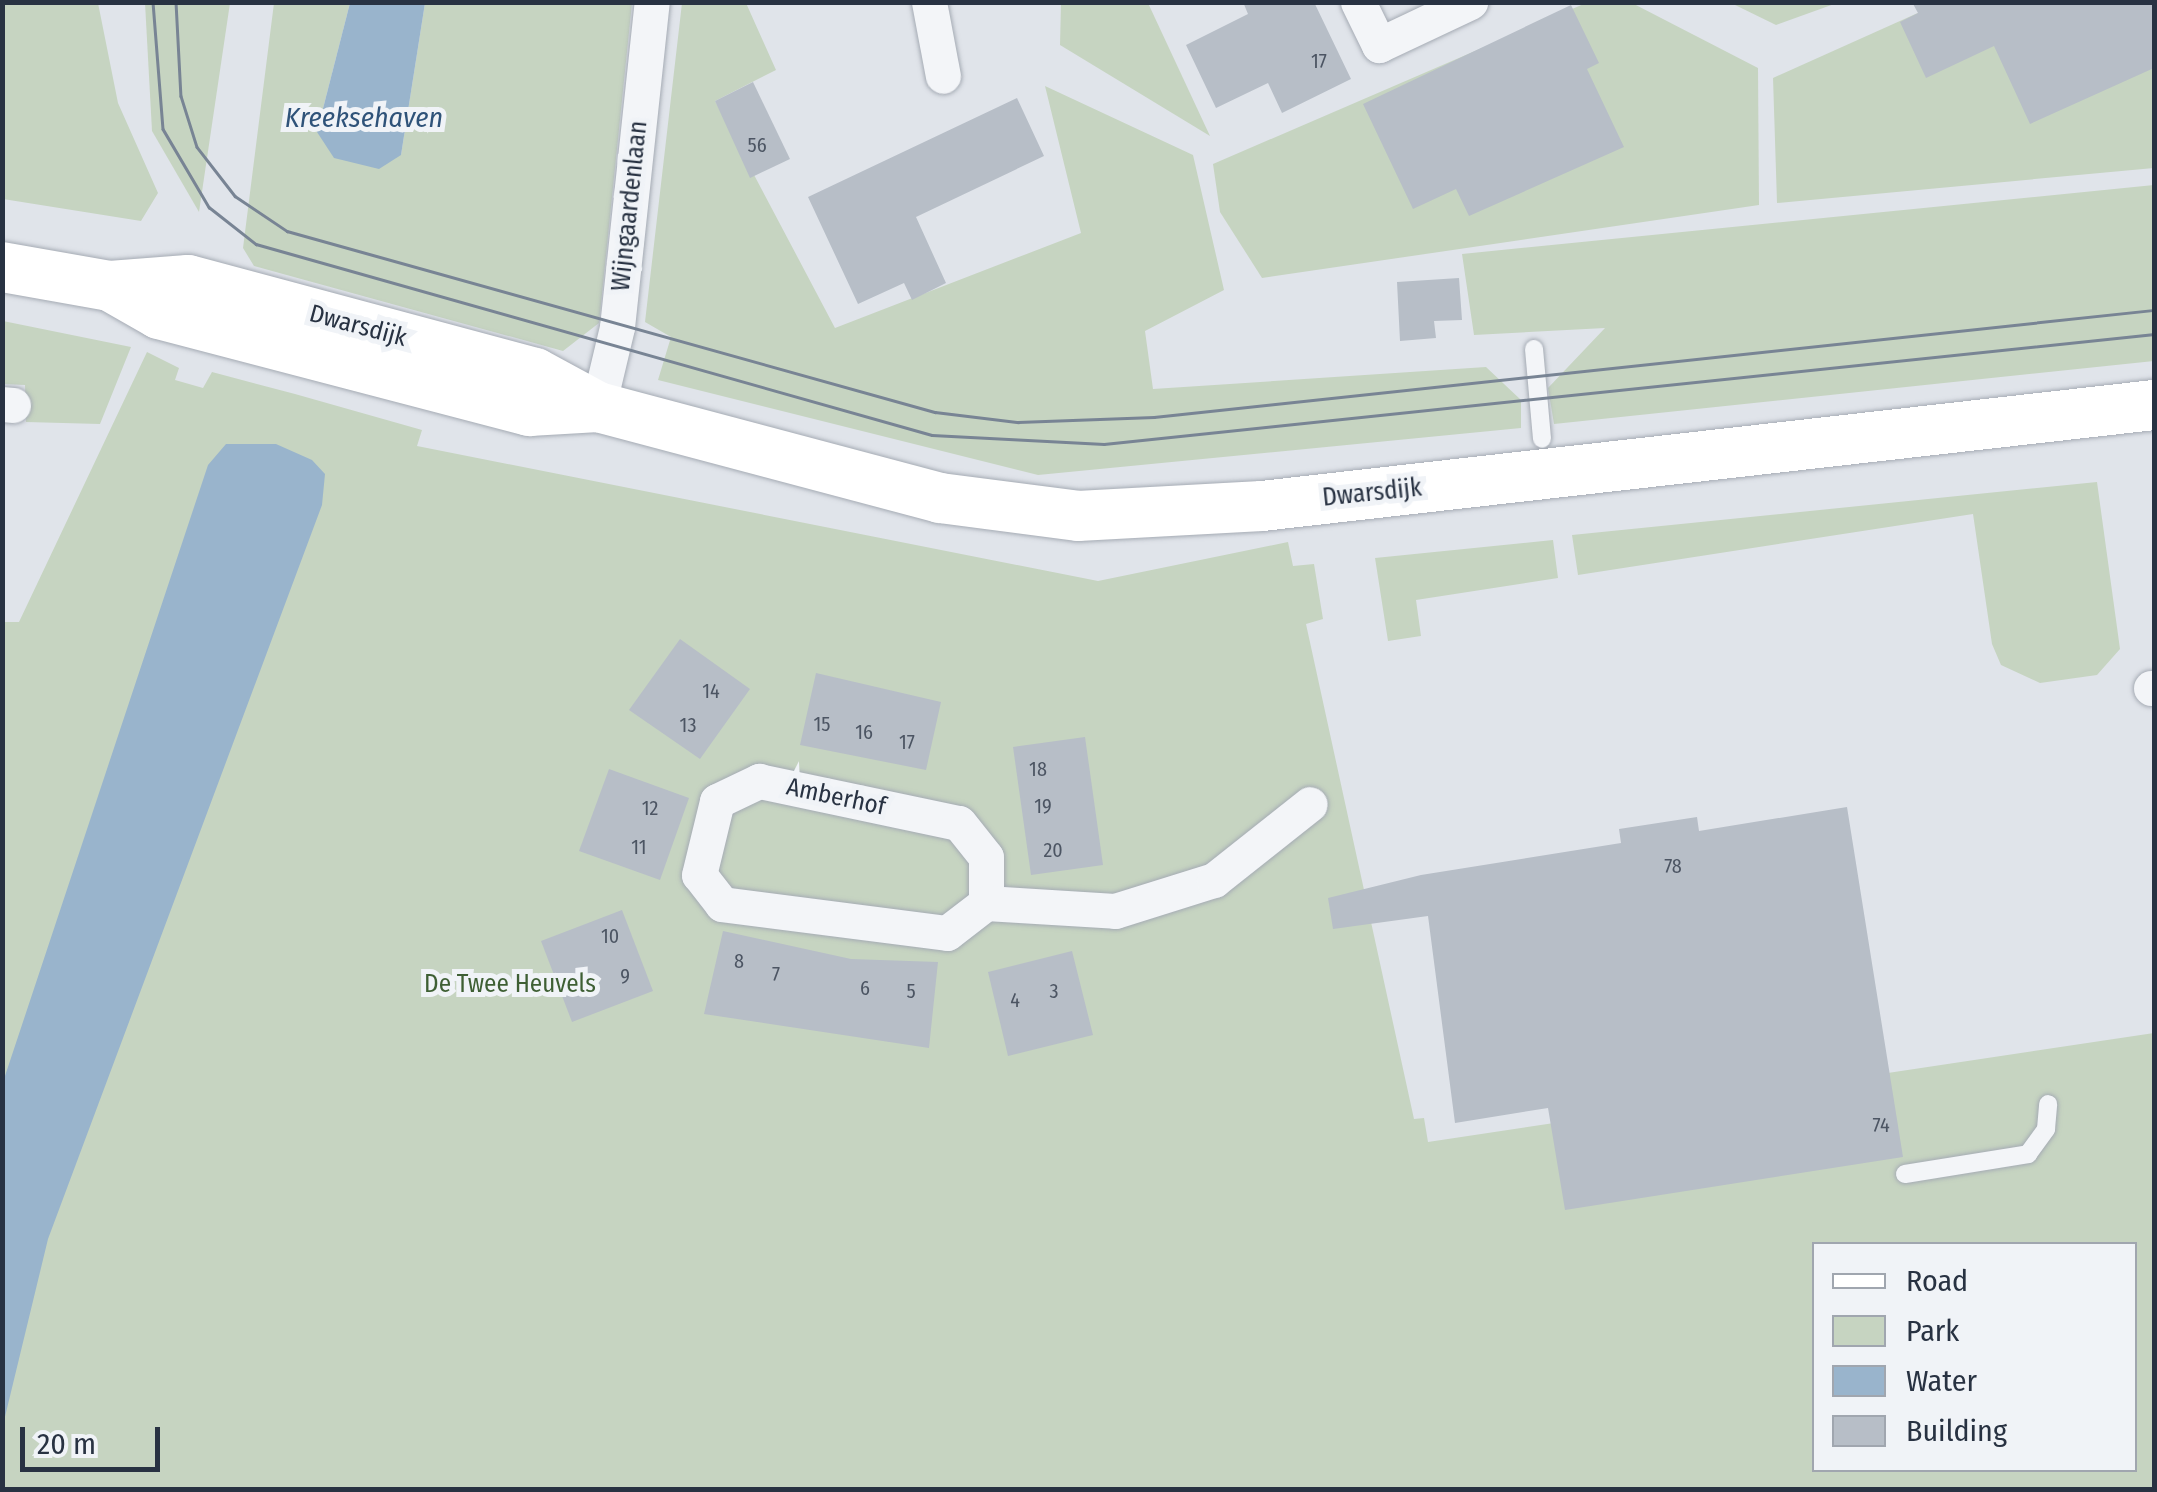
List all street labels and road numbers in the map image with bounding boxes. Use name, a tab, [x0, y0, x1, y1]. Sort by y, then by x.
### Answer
street label: Wijngaardenlaan	[606, 119, 654, 293]
street label: Dwarsdijk	[306, 299, 410, 353]
street label: Dwarsdijk	[1321, 473, 1423, 513]
street label: Amberhof	[784, 772, 888, 822]

